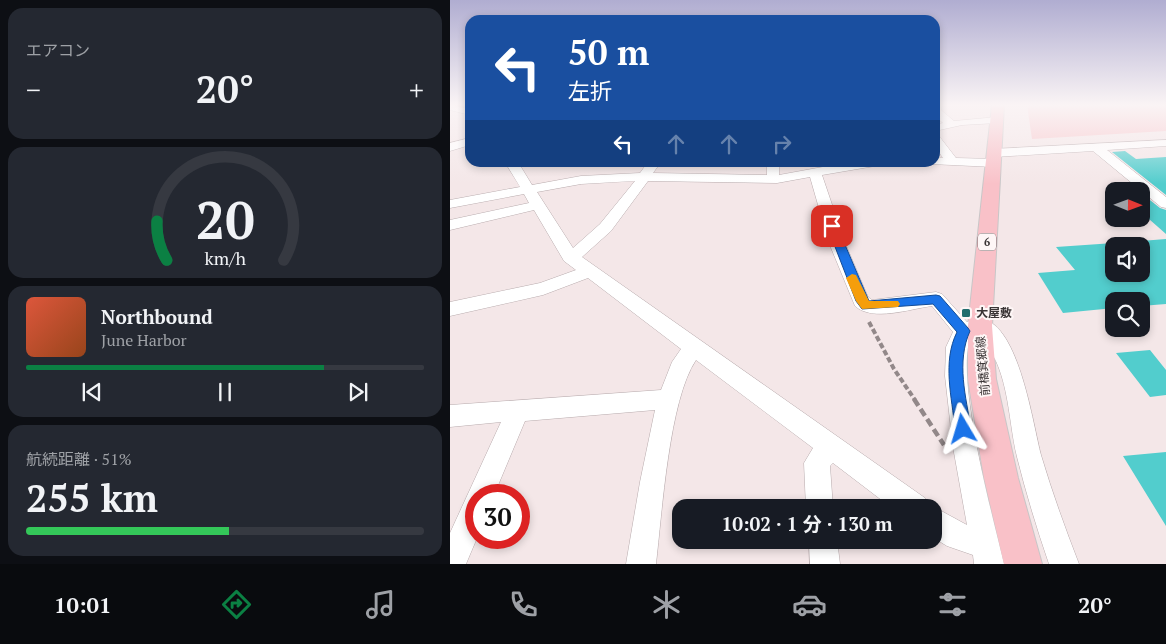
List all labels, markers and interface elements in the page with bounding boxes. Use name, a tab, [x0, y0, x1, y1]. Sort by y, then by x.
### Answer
text: 50 m	[568, 29, 649, 75]
icon: left	[485, 35, 550, 100]
text: エアコン	[26, 39, 90, 61]
text: 20°	[196, 64, 254, 114]
text: −	[26, 71, 41, 108]
text: +	[409, 71, 424, 108]
text: 左折	[568, 76, 612, 105]
icon: left	[609, 130, 637, 158]
icon: ahead	[662, 130, 690, 158]
icon: ahead	[715, 130, 743, 158]
icon: right	[768, 130, 796, 158]
north arrow	[1105, 182, 1150, 228]
map controls	[1105, 182, 1150, 337]
text: 20	[196, 185, 254, 254]
pin	[811, 205, 853, 247]
icon: arrive	[818, 212, 846, 240]
road number: 6	[978, 233, 996, 250]
button: sound	[1105, 237, 1150, 282]
text: km/h	[204, 246, 246, 270]
button: search	[1105, 292, 1150, 337]
text: Northbound	[101, 304, 213, 329]
place label: 大屋敷	[976, 305, 1012, 320]
marker: 大屋敷	[960, 307, 972, 319]
text: June Harbor	[101, 329, 187, 351]
street label: 前橋箕郷線	[972, 335, 993, 397]
icon: previous	[78, 378, 106, 406]
icon: pause	[211, 378, 239, 406]
icon: next	[344, 378, 372, 406]
position arrow	[936, 402, 988, 454]
text: 航続距離 · 51%	[26, 448, 132, 470]
text: 255 km	[26, 473, 158, 523]
speed limit sign: 30	[465, 484, 530, 549]
text: 10:02 · 1 分 · 130 m	[722, 511, 892, 536]
icon: directions	[219, 587, 254, 622]
icon: music	[363, 587, 398, 622]
icon: phone	[506, 587, 541, 622]
icon: climate	[649, 587, 684, 622]
icon: car	[792, 587, 827, 622]
icon: filters	[935, 587, 970, 622]
text: 10:01	[54, 590, 111, 619]
text: 20°	[1078, 590, 1112, 619]

